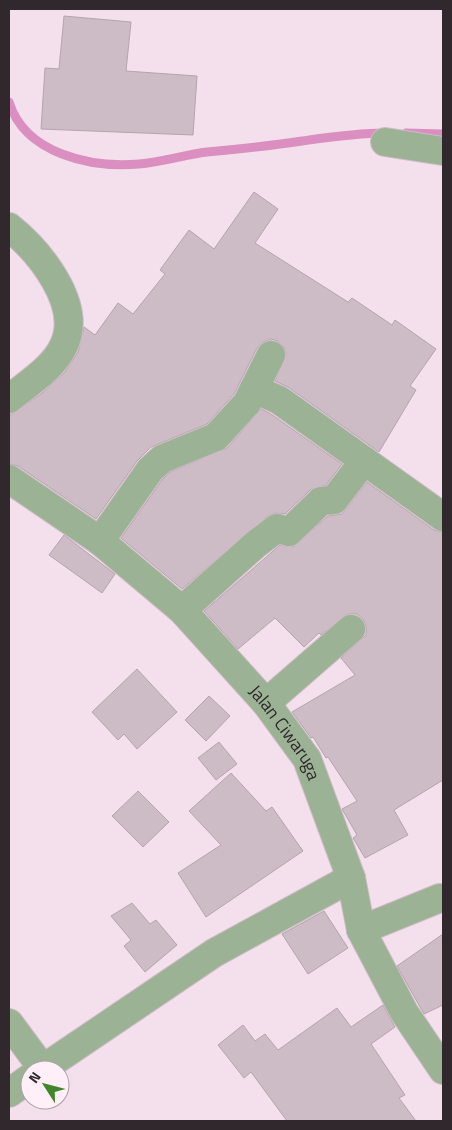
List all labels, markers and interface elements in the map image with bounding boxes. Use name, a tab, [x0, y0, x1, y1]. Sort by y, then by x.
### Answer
street label: Jalan Ciwaruga	[243, 678, 328, 784]
north arrow	[20, 1060, 70, 1110]
text: N	[23, 1067, 45, 1087]

